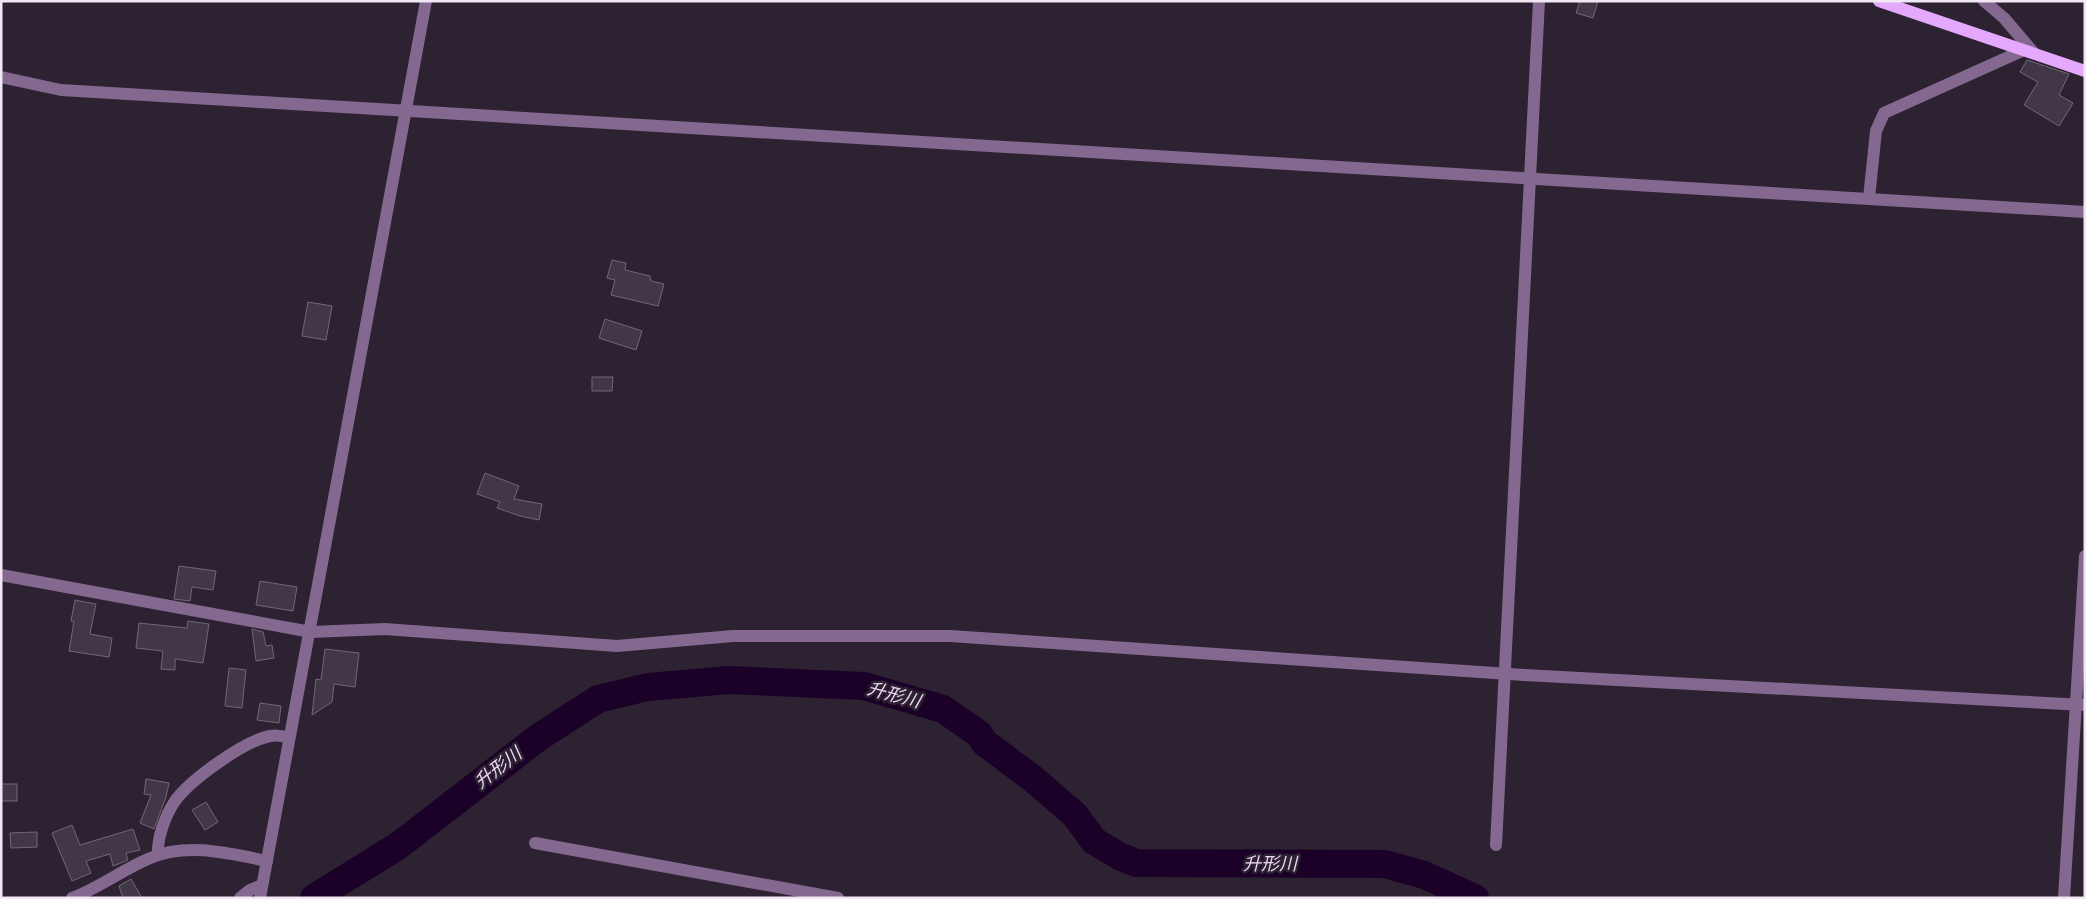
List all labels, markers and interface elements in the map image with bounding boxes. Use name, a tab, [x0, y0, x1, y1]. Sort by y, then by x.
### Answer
water label: 升形川	[865, 677, 925, 712]
water label: 升形川	[470, 741, 527, 793]
water label: 升形川	[1243, 853, 1299, 874]

